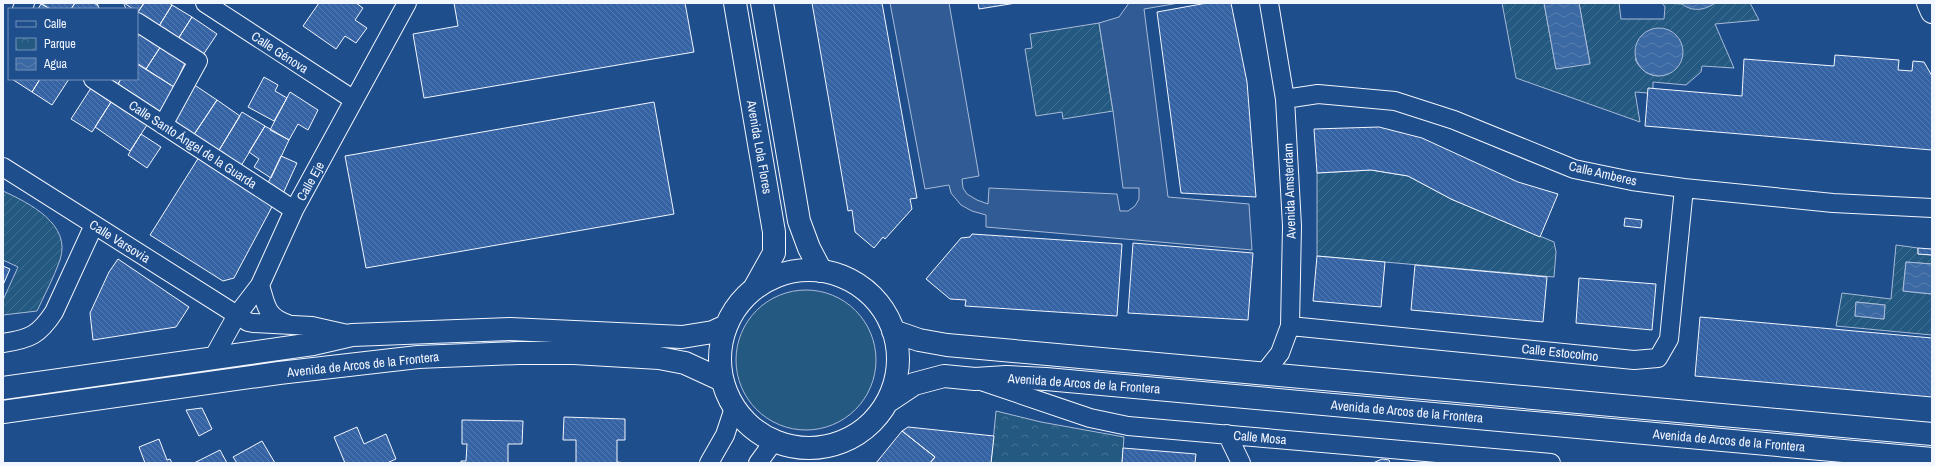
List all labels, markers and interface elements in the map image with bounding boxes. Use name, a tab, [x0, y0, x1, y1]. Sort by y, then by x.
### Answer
legend	[8, 8, 138, 80]
text: Calle	[44, 16, 66, 32]
street label: Calle Génova	[248, 28, 311, 77]
text: Parque	[44, 36, 76, 52]
text: Agua	[43, 56, 68, 72]
street label: Calle Santo Ángel de la Guarda	[125, 97, 260, 192]
street label: Avenida Lola Flores	[743, 98, 776, 195]
street label: Avenida Amsterdam	[1279, 143, 1300, 240]
street label: Calle Amberes	[1567, 157, 1639, 190]
street label: Calle Eje	[293, 158, 328, 204]
street label: Calle Varsovia	[86, 216, 153, 267]
street label: Calle Estocolmo	[1521, 340, 1599, 365]
street label: Avenida de Arcos de la Frontera	[285, 348, 440, 381]
street label: Avenida de Arcos de la Frontera	[1006, 370, 1161, 397]
street label: Avenida de Arcos de la Frontera	[1329, 396, 1484, 427]
street label: Avenida de Arcos de la Frontera	[1651, 425, 1806, 456]
street label: Calle Mosa	[1233, 427, 1287, 448]

